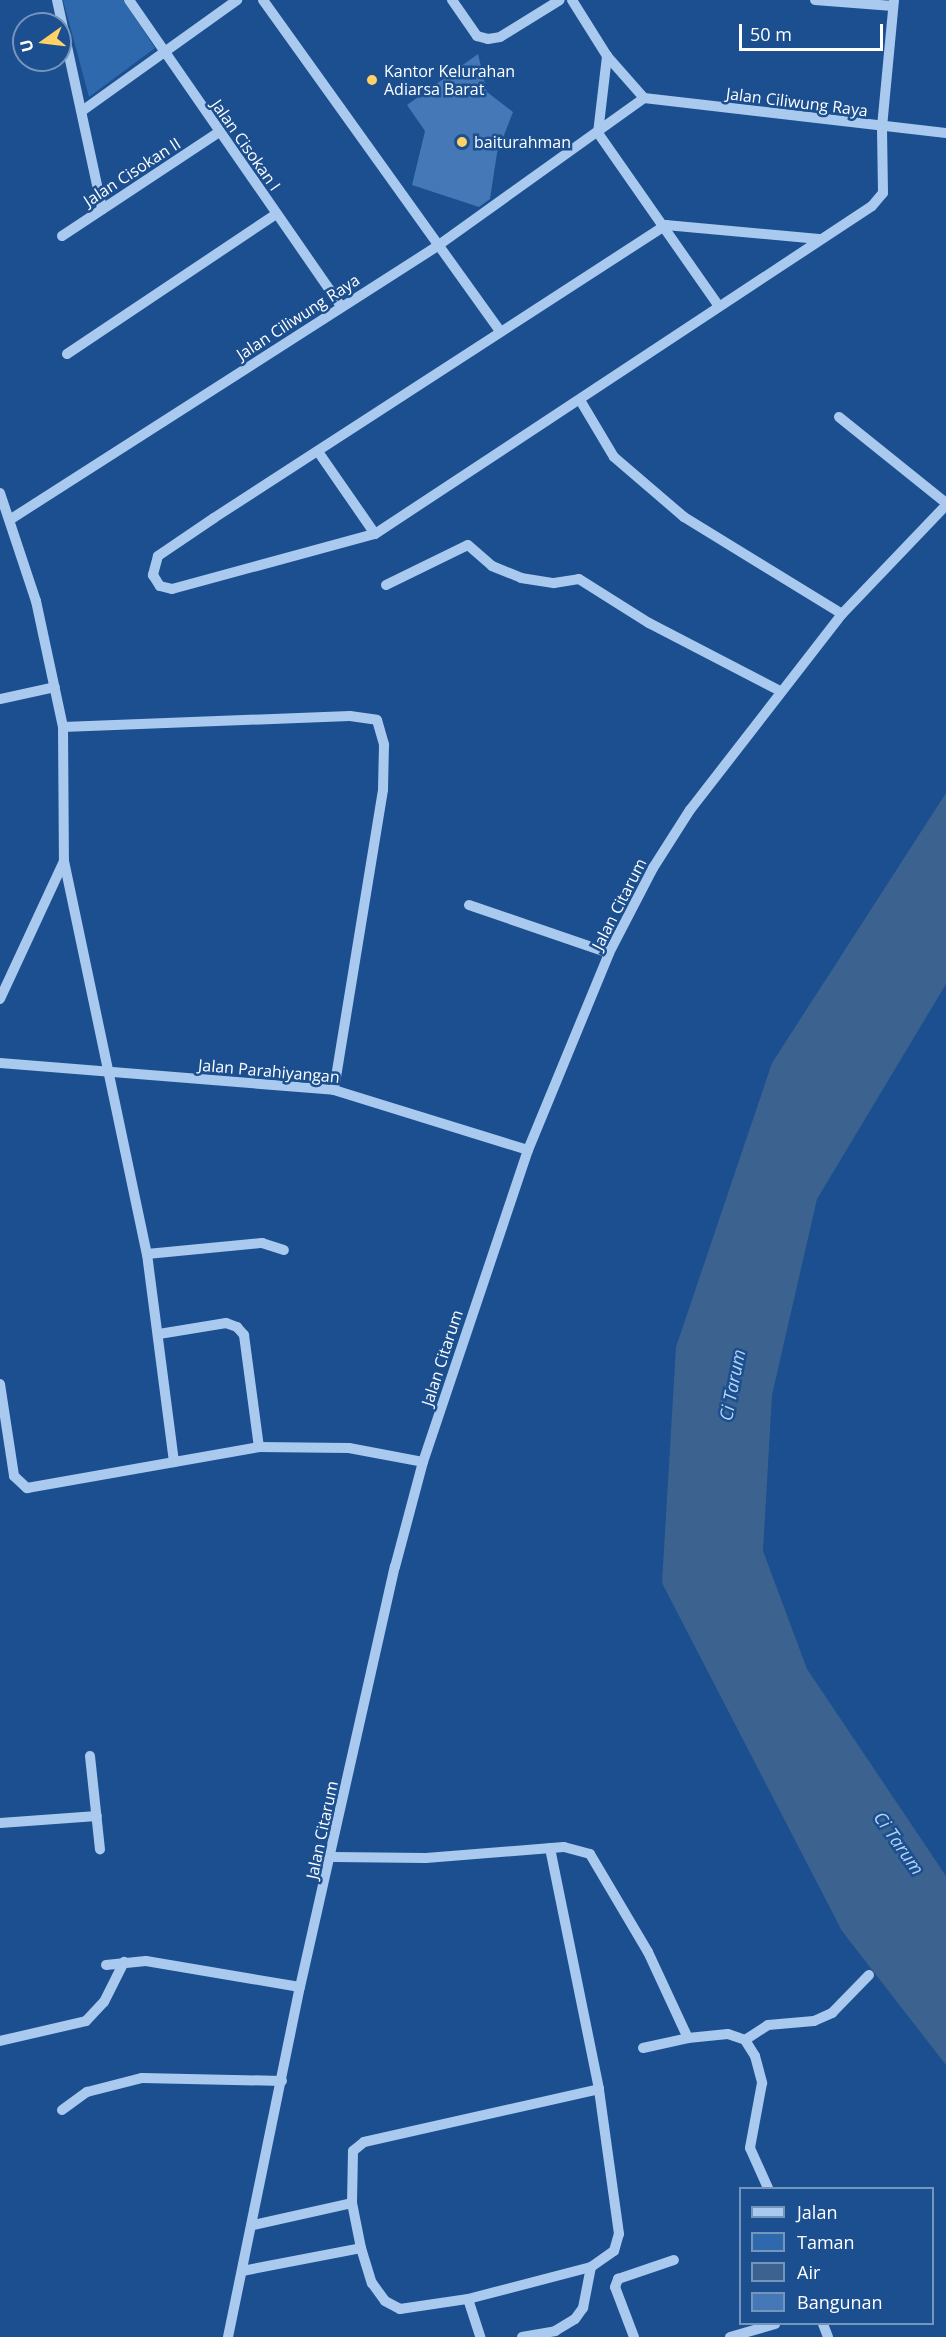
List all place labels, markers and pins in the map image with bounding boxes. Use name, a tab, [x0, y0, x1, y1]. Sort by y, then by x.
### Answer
place label: Kantor Kelurahan Adiarsa Barat	[384, 61, 515, 99]
marker: Kantor Kelurahan Adiarsa Barat	[365, 73, 379, 87]
place label: baiturahman	[474, 132, 571, 152]
marker: baiturahman	[455, 135, 469, 149]

